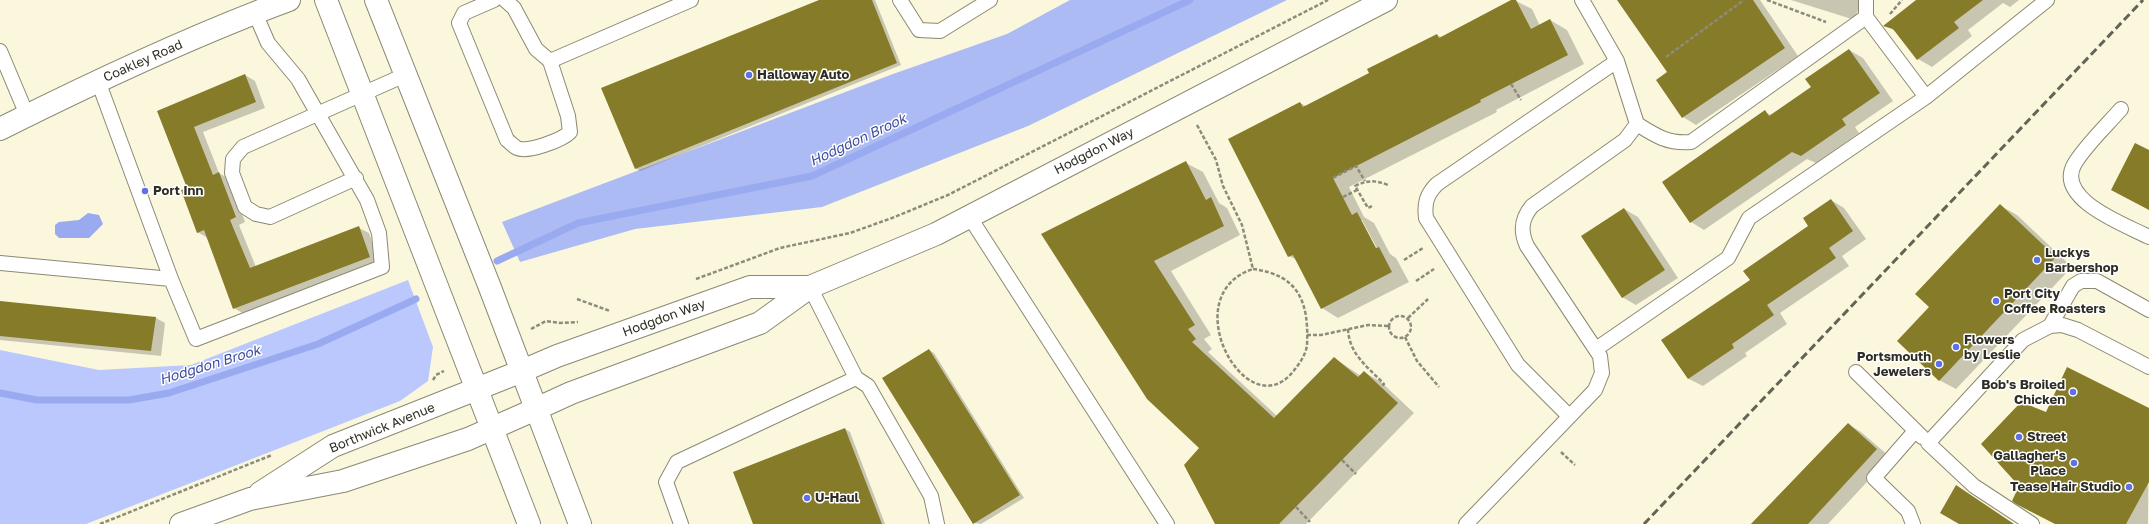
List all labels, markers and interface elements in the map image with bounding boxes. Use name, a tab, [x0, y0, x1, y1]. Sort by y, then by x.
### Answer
street label: Coakley Road	[101, 37, 185, 85]
place label: Halloway Auto	[757, 67, 849, 83]
marker: Halloway Auto	[744, 70, 754, 80]
water label: Hodgdon Brook	[807, 110, 909, 170]
street label: Hodgdon Way	[1052, 124, 1136, 178]
place label: Port Inn	[153, 183, 203, 199]
marker: Port Inn	[140, 186, 150, 196]
place label: Luckys Barbershop	[2045, 245, 2118, 276]
marker: Luckys Barbershop	[2032, 255, 2042, 265]
place label: Port City Coffee Roasters	[2004, 286, 2106, 317]
street label: Hodgdon Way	[620, 296, 708, 340]
marker: Port City Coffee Roasters	[1991, 296, 2001, 306]
place label: Flowers by Leslie	[1964, 332, 2021, 363]
water label: Hodgdon Brook	[157, 342, 263, 388]
marker: Flowers by Leslie	[1951, 342, 1961, 352]
place label: Portsmouth Jewelers	[1857, 349, 1931, 380]
marker: Portsmouth Jewelers	[1934, 359, 1944, 369]
place label: Bob's Broiled Chicken	[1981, 377, 2065, 408]
marker: Bob's Broiled Chicken	[2068, 387, 2078, 397]
street label: Borthwick Avenue	[327, 400, 437, 456]
place label: Street	[2027, 429, 2066, 445]
marker: Street	[2014, 432, 2024, 442]
place label: Gallagher's Place	[1993, 448, 2066, 479]
marker: Gallagher's Place	[2069, 458, 2079, 468]
place label: Tease Hair Studio	[2010, 479, 2121, 495]
marker: Tease Hair Studio	[2124, 482, 2134, 492]
place label: U-Haul	[815, 490, 859, 506]
marker: U-Haul	[802, 493, 812, 503]

